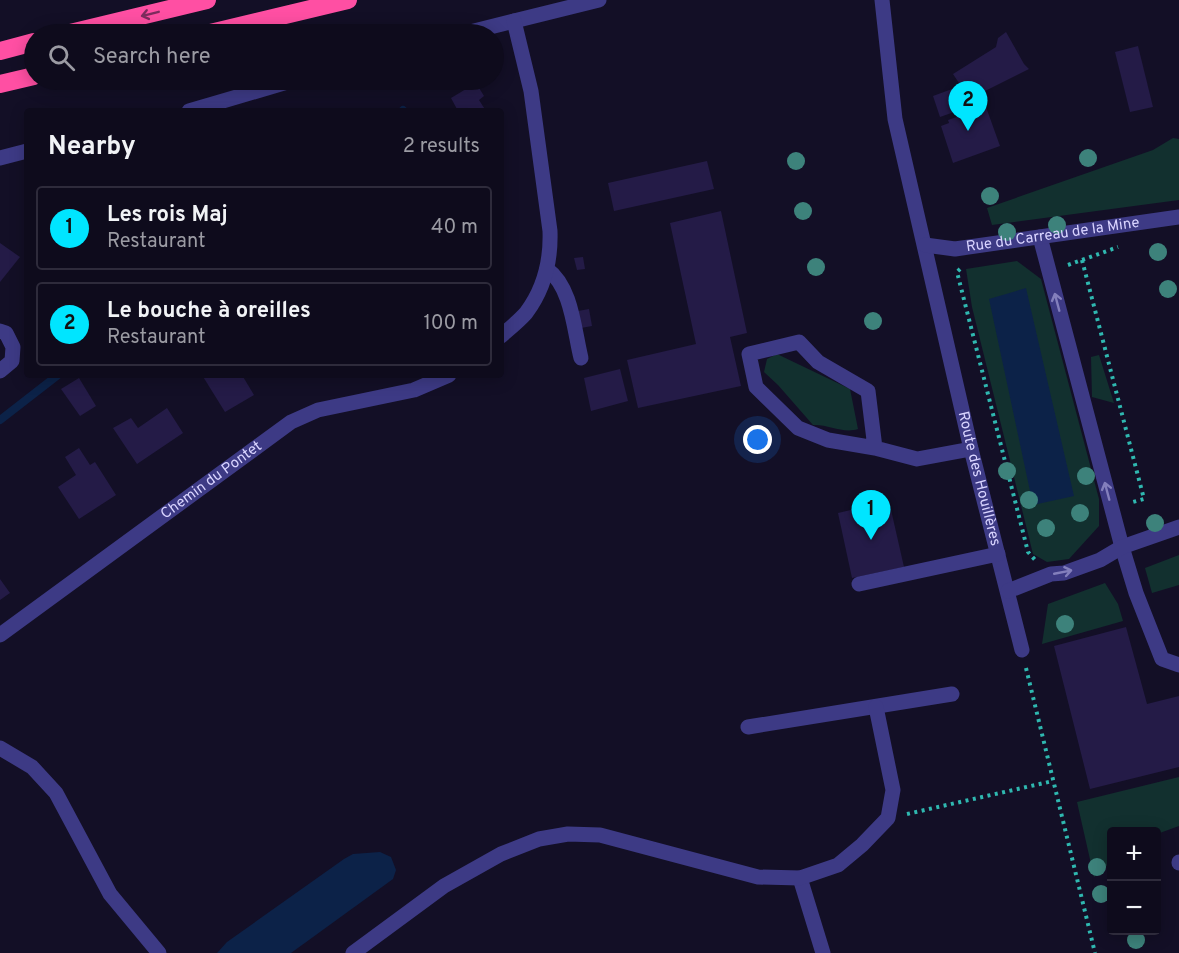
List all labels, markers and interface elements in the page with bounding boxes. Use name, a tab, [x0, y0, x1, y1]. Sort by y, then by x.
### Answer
one-way arrow	[141, 8, 160, 20]
search box	[24, 24, 504, 90]
icon: search	[45, 41, 78, 74]
text: Search here	[93, 44, 211, 71]
pin: 2	[948, 82, 988, 131]
text: Nearby	[48, 131, 136, 164]
text: 2 results	[403, 134, 480, 160]
text: Les rois Maj	[107, 202, 228, 229]
street label: Rue du Carreau de la Mine	[965, 213, 1141, 257]
text: 1	[66, 215, 74, 241]
text: 40 m	[431, 215, 478, 241]
text: Restaurant	[107, 229, 206, 255]
one-way arrow	[1051, 293, 1062, 312]
text: Le bouche à oreilles	[107, 298, 311, 325]
text: 2	[63, 311, 76, 337]
text: 100 m	[423, 311, 478, 337]
text: Restaurant	[107, 325, 206, 351]
street label: Route des Houillères	[953, 409, 1005, 548]
your location	[743, 425, 772, 454]
street label: Chemin du Pontet	[157, 437, 266, 524]
one-way arrow	[1100, 482, 1112, 501]
pin: 1	[852, 490, 890, 540]
one-way arrow	[1053, 566, 1072, 577]
map controls	[1107, 827, 1161, 935]
button: +	[1107, 827, 1161, 881]
button: −	[1107, 881, 1161, 935]

